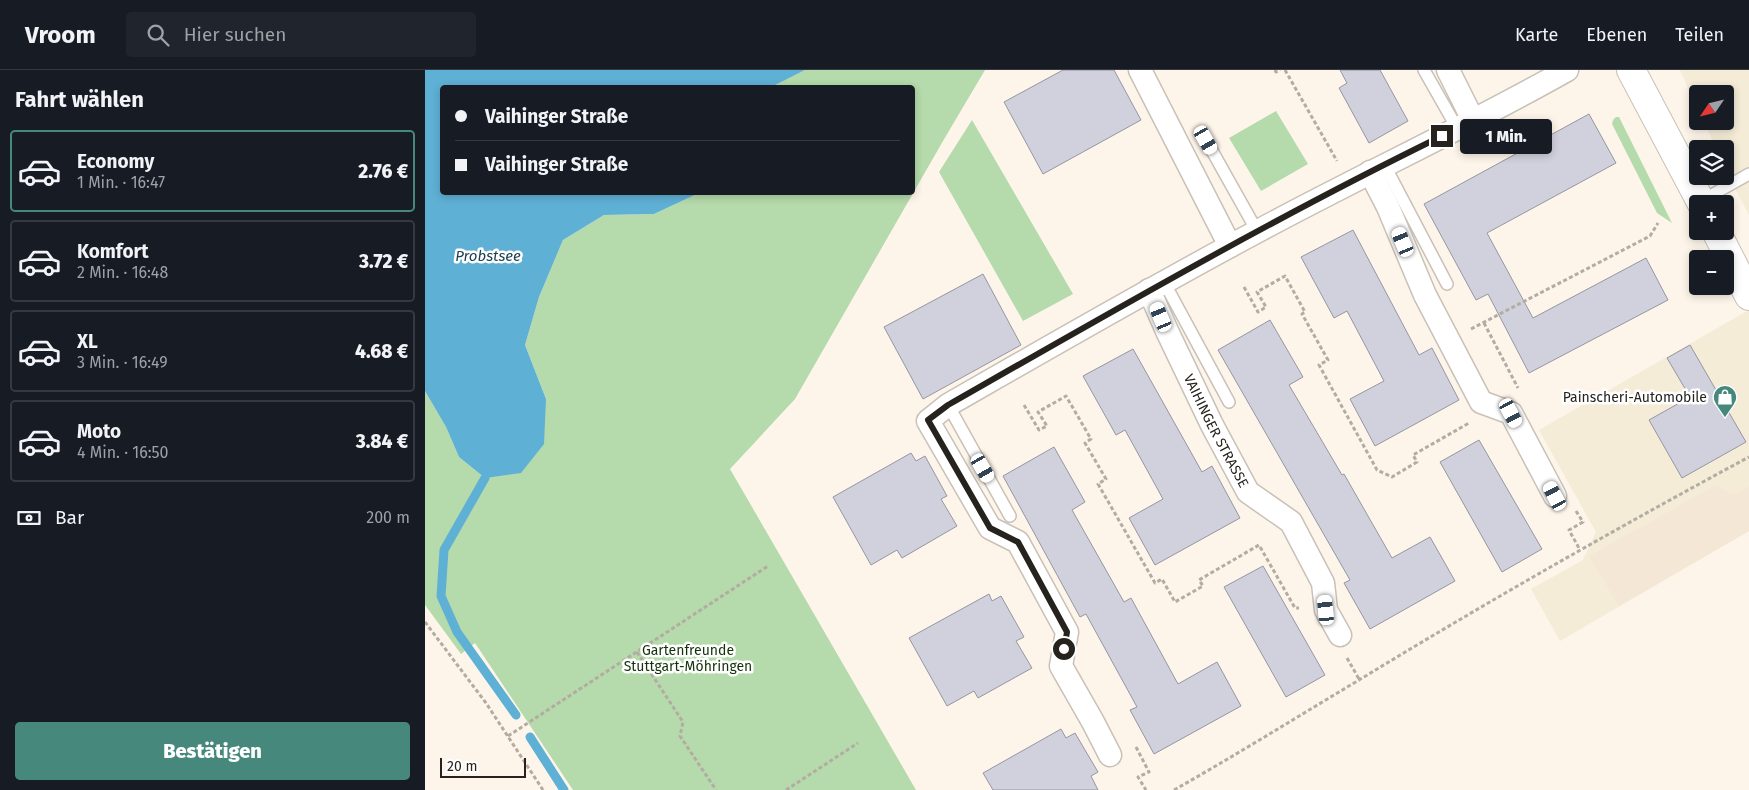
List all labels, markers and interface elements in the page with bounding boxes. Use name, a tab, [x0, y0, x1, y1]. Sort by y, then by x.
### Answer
search box	[126, 12, 476, 57]
text: Vroom	[25, 21, 96, 49]
icon: search	[144, 21, 172, 49]
text: Hier suchen	[184, 23, 286, 46]
text: Karte	[1515, 24, 1558, 46]
text: Ebenen	[1586, 24, 1647, 46]
text: Teilen	[1675, 24, 1724, 46]
north arrow	[1689, 85, 1734, 130]
map controls	[1689, 85, 1734, 295]
text: Fahrt wählen	[15, 86, 144, 113]
text: Vaihinger Straße	[485, 105, 628, 128]
callout: 1 Min.	[1459, 118, 1552, 154]
car	[1192, 123, 1219, 157]
route end	[1431, 125, 1453, 147]
text: 1 Min.	[1485, 127, 1527, 146]
button: layers	[1689, 140, 1734, 185]
icon: car	[17, 149, 62, 194]
text: Economy	[77, 150, 154, 173]
text: Vaihinger Straße	[485, 153, 628, 176]
text: 2.76 €	[358, 160, 408, 183]
text: 1 Min. · 16:47	[77, 173, 165, 192]
button: +	[1689, 195, 1734, 240]
car	[1390, 225, 1415, 259]
icon: car	[17, 239, 62, 284]
text: Komfort	[77, 240, 148, 263]
water label: Probstsee	[455, 247, 521, 265]
text: 3.72 €	[359, 250, 408, 273]
button: −	[1689, 250, 1734, 295]
text: 2 Min. · 16:48	[77, 263, 168, 282]
car	[1148, 300, 1173, 334]
icon: car	[17, 329, 62, 374]
text: XL	[77, 330, 98, 353]
text: 4.68 €	[355, 340, 408, 363]
text: 3 Min. · 16:49	[77, 353, 168, 372]
street label: VAIHINGER STRASSE	[1180, 371, 1252, 491]
shop icon: Painscheri-Automobile	[1712, 384, 1738, 418]
place label: Painscheri-Automobile	[1563, 389, 1707, 406]
car	[1497, 396, 1524, 430]
icon: car	[17, 419, 62, 464]
text: Moto	[77, 420, 121, 443]
text: 3.84 €	[356, 430, 408, 453]
text: 4 Min. · 16:50	[77, 443, 169, 462]
car	[969, 451, 996, 485]
car	[1541, 479, 1568, 513]
icon: cash	[15, 504, 43, 532]
text: Bar	[55, 506, 84, 529]
text: 200 m	[366, 508, 410, 527]
car	[1316, 594, 1335, 626]
route start	[1053, 638, 1075, 660]
park label: Gartenfreunde Stuttgart-Möhringen	[624, 642, 752, 675]
button: Bestätigen	[15, 722, 410, 780]
scale bar	[440, 755, 526, 778]
text: 20 m	[447, 758, 477, 775]

